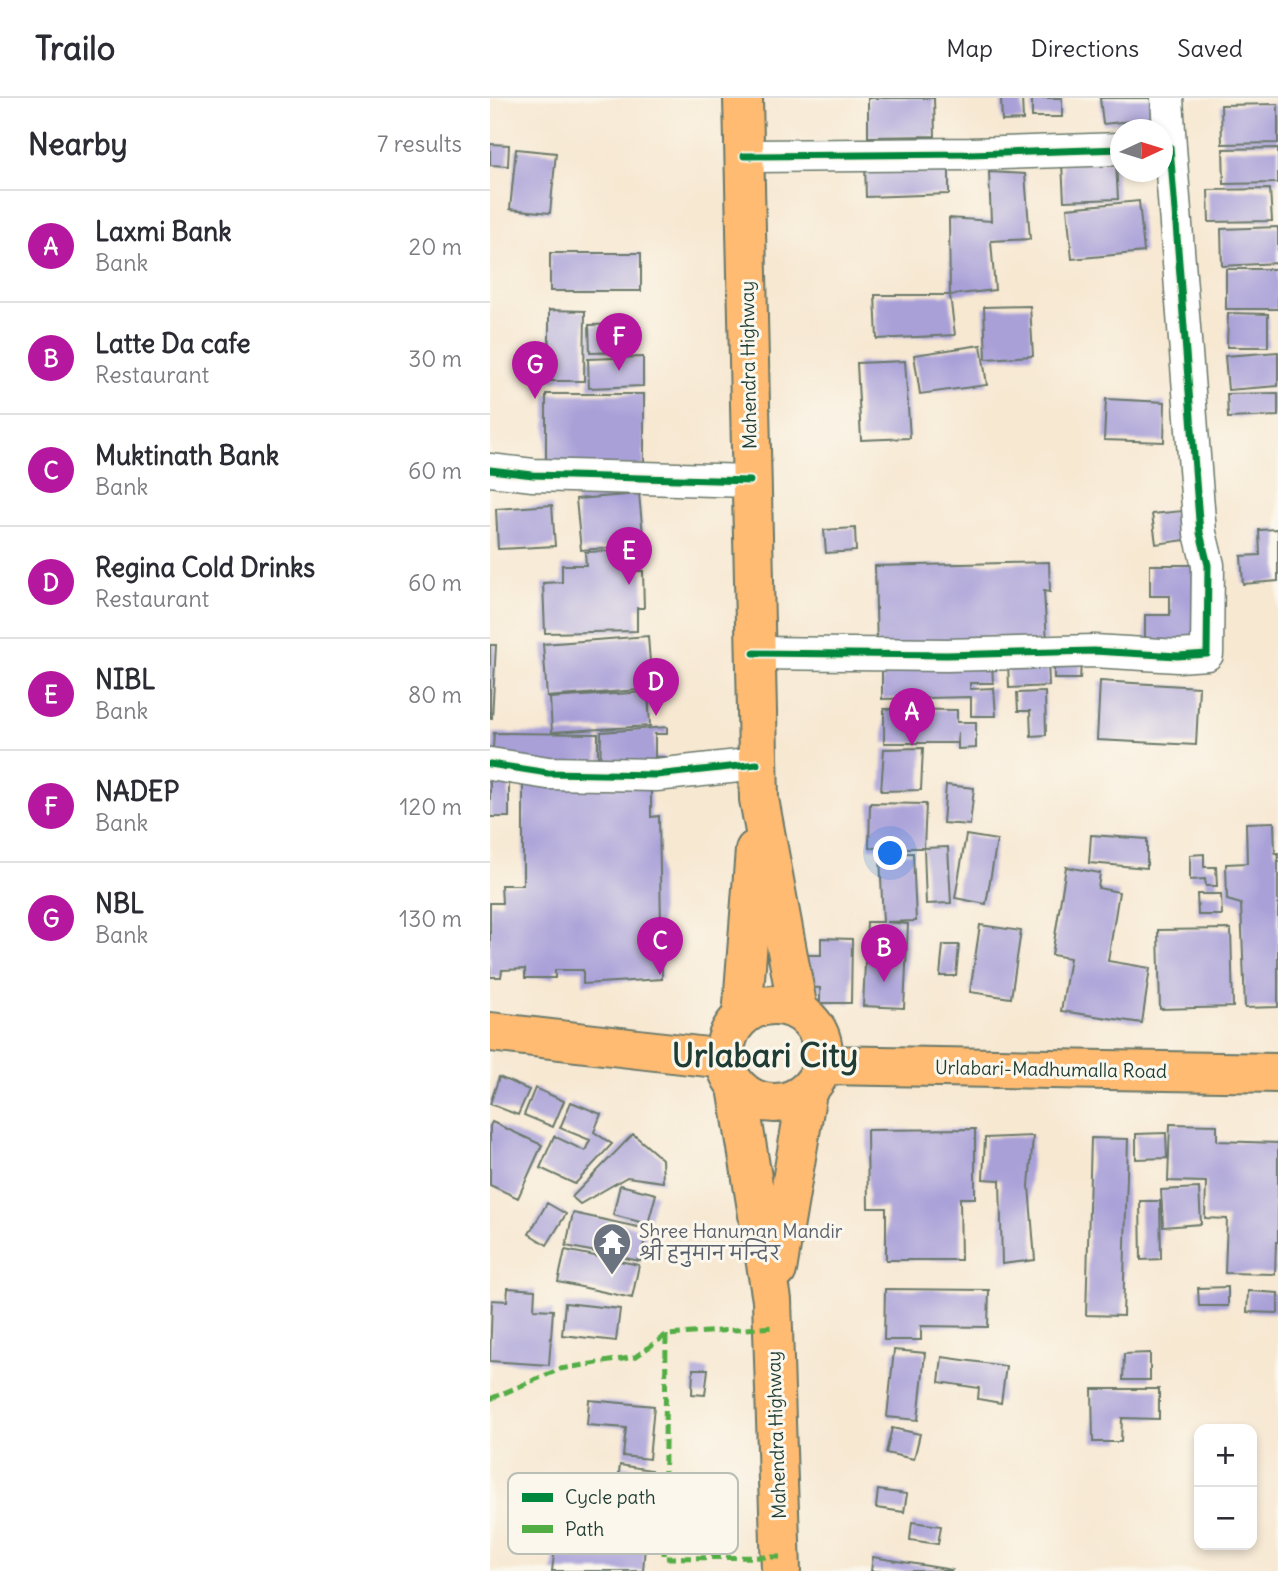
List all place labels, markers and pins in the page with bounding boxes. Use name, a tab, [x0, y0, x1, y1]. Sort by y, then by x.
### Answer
pin: F	[596, 313, 642, 371]
pin: G	[512, 341, 558, 399]
pin: E	[606, 527, 652, 585]
pin: D	[633, 658, 679, 716]
pin: A	[889, 688, 935, 746]
pin: C	[637, 917, 683, 975]
pin: B	[861, 924, 907, 982]
place label: Shree Hanuman Mandir श्री हनुमान मन्दिर	[639, 1219, 843, 1267]
temple icon: Shree Hanuman Mandir श्री हनुमान मन्दिर	[591, 1221, 633, 1276]

